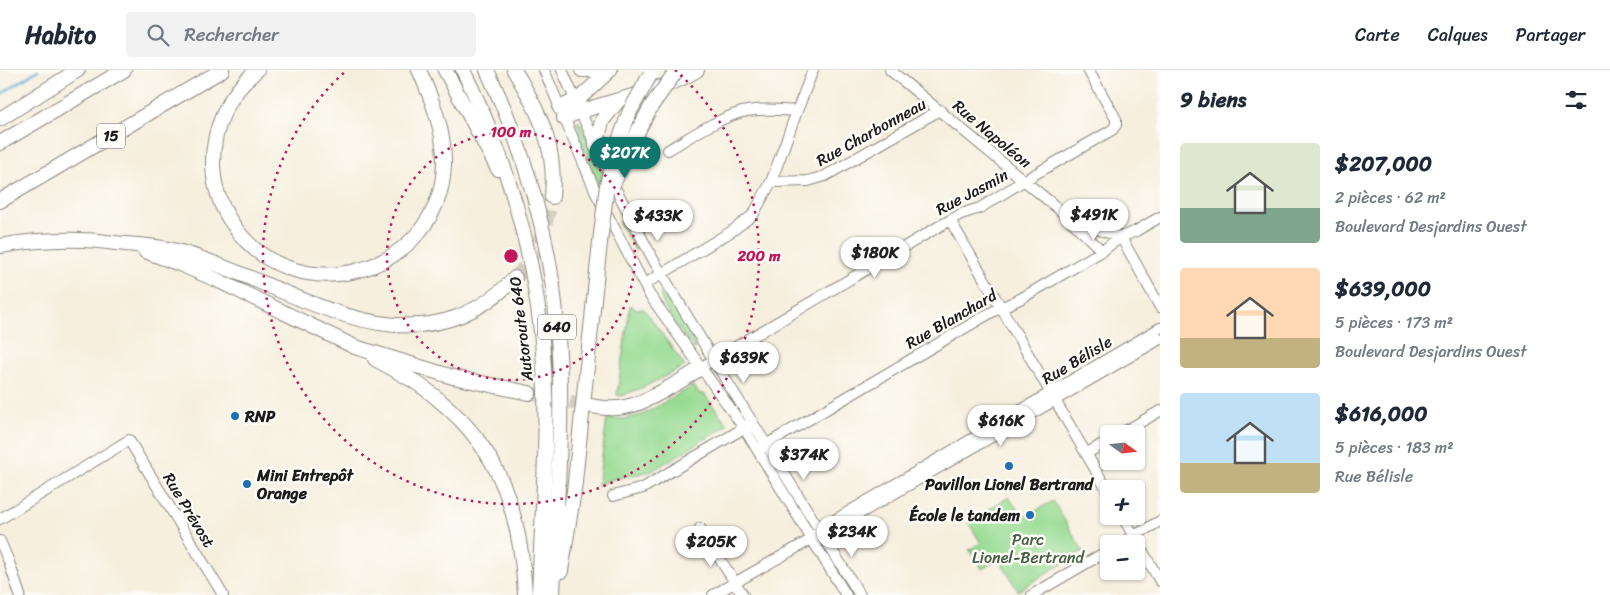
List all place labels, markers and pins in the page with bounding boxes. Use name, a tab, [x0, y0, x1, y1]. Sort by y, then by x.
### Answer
pin: $207K	[590, 136, 660, 179]
pin: $491K	[1059, 198, 1129, 241]
pin: $433K	[623, 200, 693, 242]
pin: $180K	[840, 236, 910, 279]
centre of rings	[502, 247, 520, 265]
pin: $639K	[709, 342, 779, 384]
place label: RNP	[244, 402, 276, 431]
pin: $616K	[966, 404, 1036, 447]
marker: RNP	[229, 410, 241, 422]
pin: $374K	[769, 438, 839, 481]
marker: Pavillon Lionel Bertrand	[1003, 460, 1015, 472]
place label: Mini Entrepôt Orange	[256, 461, 354, 508]
place label: Pavillon Lionel Bertrand	[925, 470, 1095, 499]
marker: Mini Entrepôt Orange	[241, 478, 253, 490]
place label: École le tandem	[909, 501, 1021, 530]
marker: École le tandem	[1024, 509, 1036, 521]
pin: $234K	[817, 516, 887, 558]
pin: $205K	[676, 526, 746, 568]

